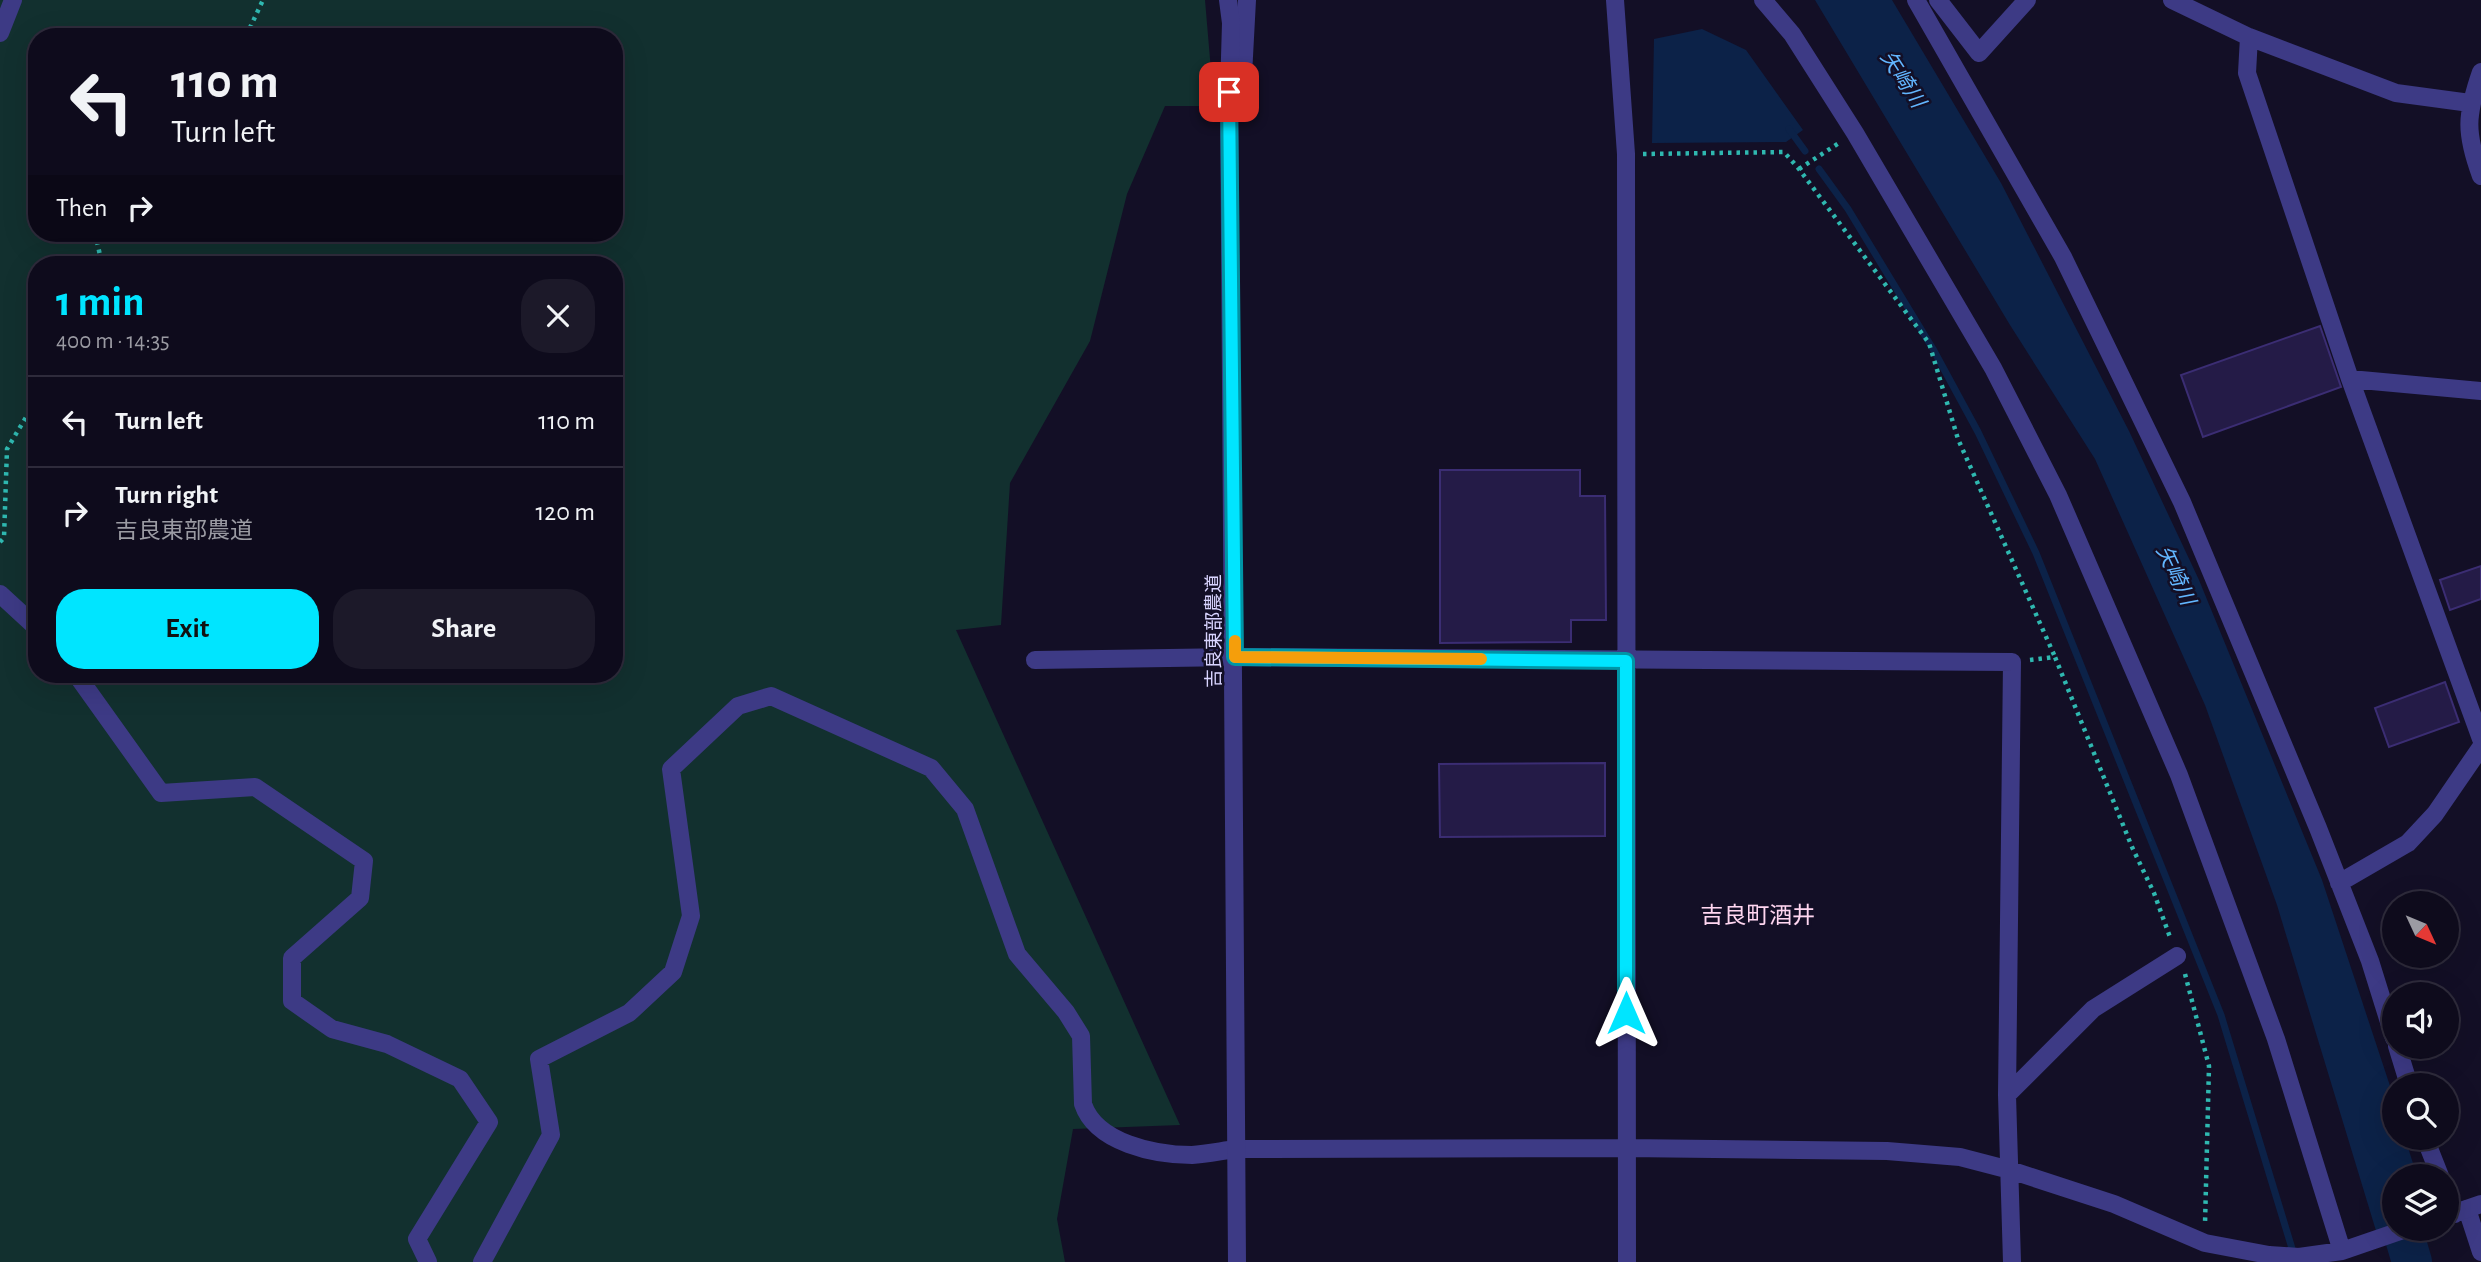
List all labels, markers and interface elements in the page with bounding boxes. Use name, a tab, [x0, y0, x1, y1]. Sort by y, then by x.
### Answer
water label: 矢崎川	[1877, 47, 1930, 113]
icon: left	[56, 56, 147, 147]
text: 110 m	[171, 58, 279, 107]
pin	[1199, 62, 1259, 122]
icon: arrive	[1210, 73, 1248, 111]
text: Turn left	[171, 116, 275, 148]
icon: right	[121, 189, 159, 227]
text: Then	[56, 195, 107, 221]
button: close	[521, 279, 595, 353]
text: 1 min	[56, 281, 145, 323]
text: 400 m · 14:35	[56, 330, 170, 353]
icon: left	[56, 403, 94, 441]
text: Turn left	[115, 408, 203, 434]
text: 110 m	[538, 408, 595, 434]
text: Turn right	[115, 482, 218, 508]
icon: right	[56, 494, 94, 532]
text: 120 m	[535, 499, 595, 525]
text: 吉良東部農道	[115, 520, 253, 543]
water label: 矢崎川	[2153, 542, 2200, 610]
street label: 吉良東部農道	[1203, 574, 1224, 688]
button: Exit	[56, 589, 319, 669]
button: Share	[333, 589, 595, 669]
north arrow	[2382, 891, 2459, 968]
map controls	[2382, 891, 2459, 1241]
district label: 吉良町酒井	[1701, 903, 1816, 928]
position arrow	[1589, 976, 1663, 1050]
button: sound	[2382, 982, 2459, 1059]
button: search	[2382, 1073, 2459, 1150]
button: layers	[2382, 1164, 2459, 1241]

